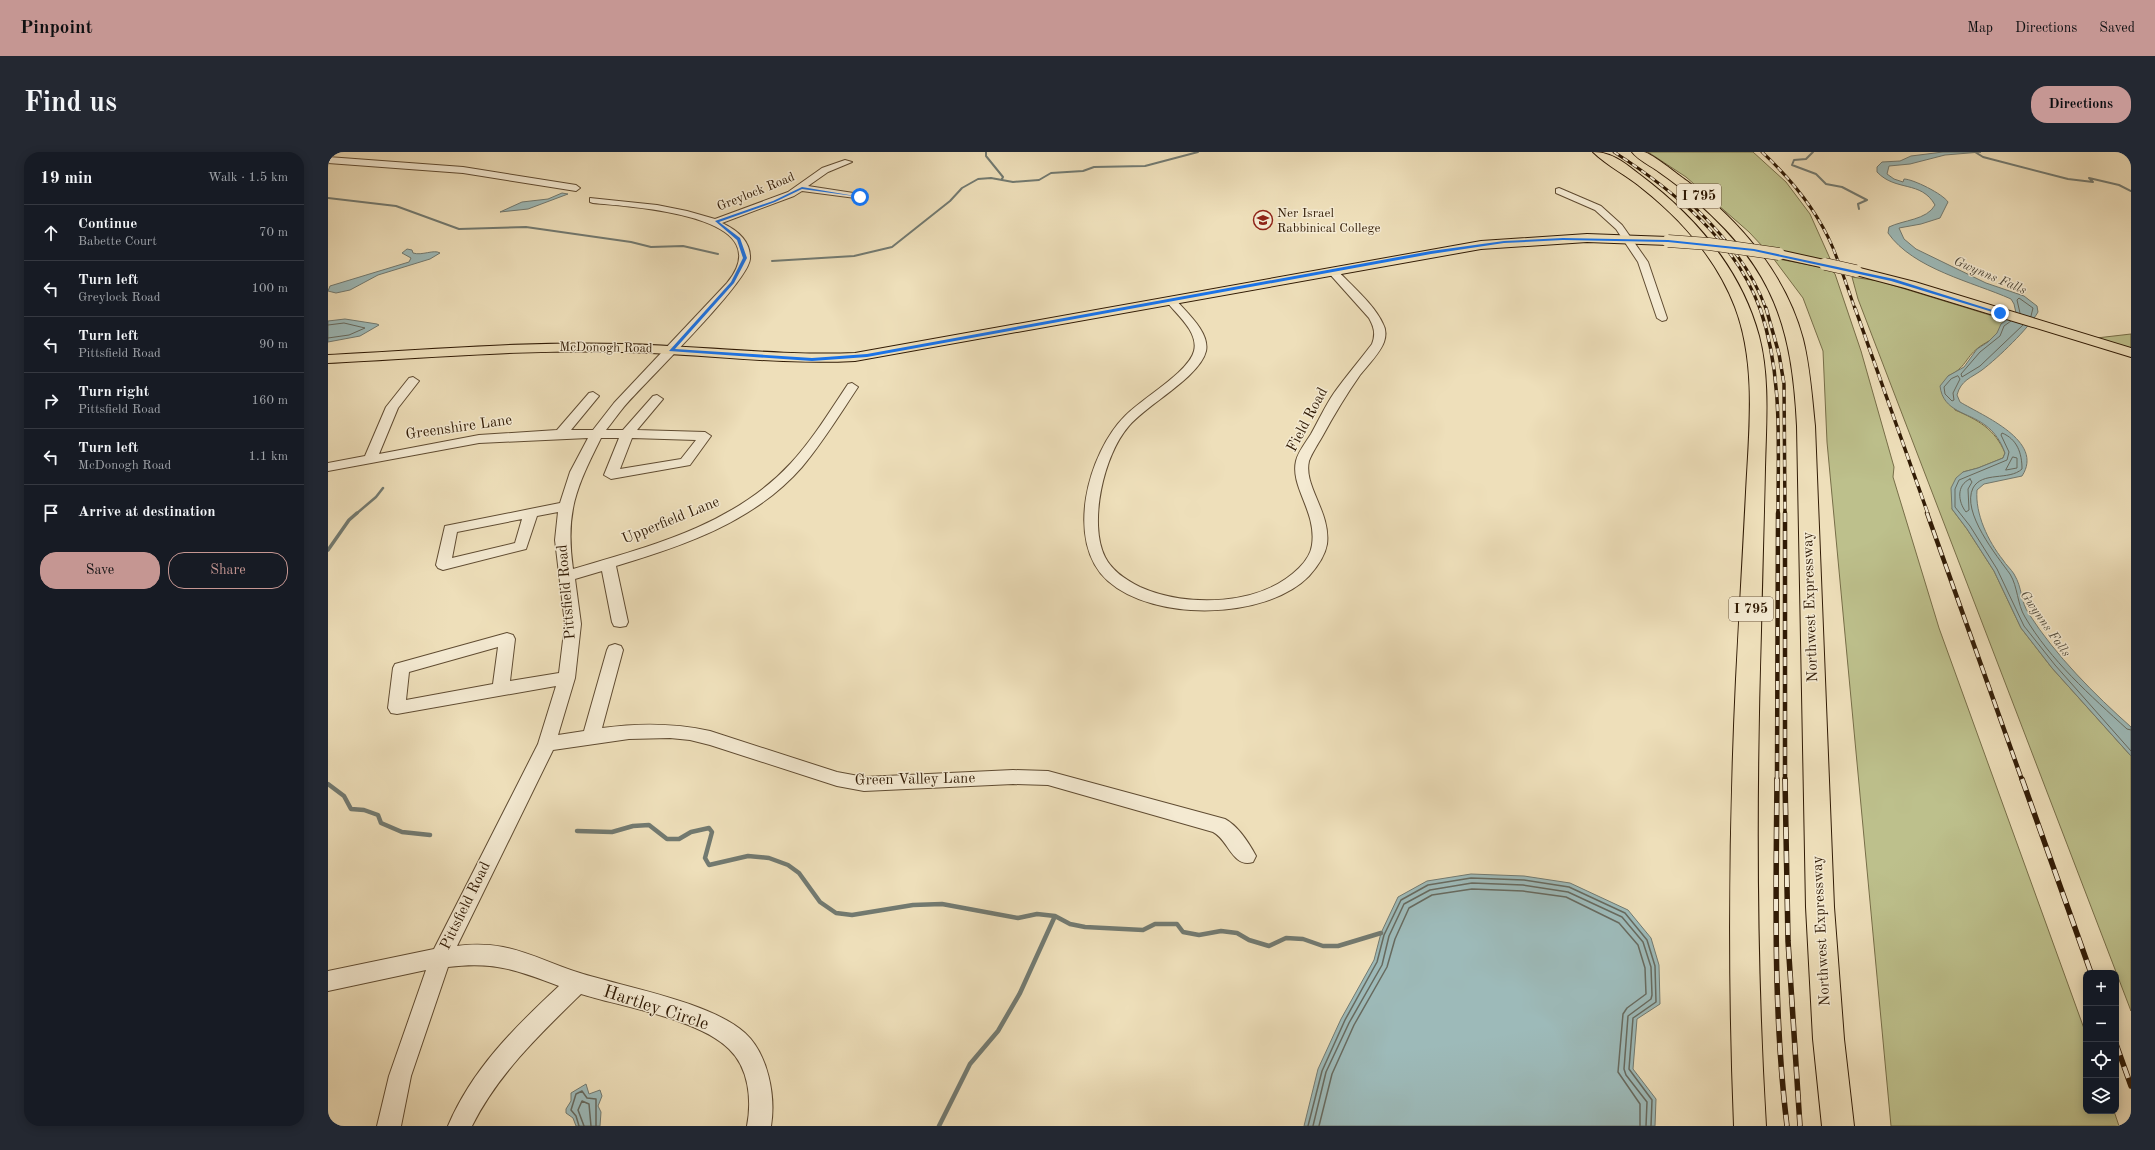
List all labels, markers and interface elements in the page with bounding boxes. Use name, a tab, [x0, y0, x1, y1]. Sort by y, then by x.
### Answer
text: Pinpoint	[20, 19, 93, 38]
text: Map	[1967, 21, 1993, 35]
text: Directions	[2015, 21, 2077, 35]
text: Saved	[2099, 21, 2135, 35]
button: Directions	[2031, 86, 2131, 123]
text: Find us	[24, 90, 117, 118]
text: 19 min	[40, 170, 93, 187]
street label: Greylock Road	[715, 170, 797, 213]
text: Walk · 1.5 km	[208, 171, 288, 184]
road number: I 795	[1677, 184, 1721, 208]
route start	[851, 188, 869, 206]
place label: Ner Israel Rabbinical College	[1277, 207, 1381, 235]
school or university icon: Ner Israel Rabbinical College	[1252, 209, 1274, 231]
text: Continue	[78, 217, 137, 232]
icon: ahead	[40, 222, 62, 244]
text: 70 m	[259, 226, 288, 239]
text: Babette Court	[78, 235, 157, 248]
water label: Gwynns Falls	[1952, 255, 2029, 297]
text: Turn left	[78, 273, 138, 288]
icon: left	[40, 278, 62, 300]
text: 100 m	[251, 282, 288, 295]
text: Greylock Road	[78, 291, 161, 304]
route end	[1991, 304, 2009, 322]
text: Turn left	[78, 329, 138, 344]
icon: left	[40, 334, 62, 356]
text: 90 m	[259, 338, 288, 351]
street label: McDonogh Road	[559, 341, 653, 355]
text: Pittsfield Road	[78, 347, 161, 360]
text: Turn right	[78, 385, 149, 400]
street label: Field Road	[1285, 385, 1331, 455]
icon: right	[40, 390, 62, 412]
text: 160 m	[251, 394, 288, 407]
text: Pittsfield Road	[78, 403, 161, 416]
street label: Greenshire Lane	[405, 413, 513, 443]
text: Turn left	[78, 441, 138, 456]
icon: left	[40, 446, 62, 468]
text: 1.1 km	[249, 450, 288, 463]
text: McDonogh Road	[78, 459, 171, 472]
street label: Upperfield Lane	[620, 495, 722, 547]
icon: arrive	[40, 502, 62, 524]
text: Arrive at destination	[78, 505, 216, 520]
street label: Northwest Expressway	[1801, 531, 1821, 683]
street label: Pittsfield Road	[555, 544, 579, 640]
button: Save	[40, 552, 160, 589]
button: Share	[168, 552, 288, 589]
water label: Gwynns Falls	[2017, 589, 2073, 660]
road number: I 795	[1729, 597, 1773, 621]
street label: Green Valley Lane	[855, 771, 975, 789]
street label: Northwest Expressway	[1811, 855, 1833, 1007]
street label: Pittsfield Road	[438, 860, 494, 952]
map controls	[2083, 970, 2119, 1114]
button: +	[2083, 970, 2119, 1006]
street label: Hartley Circle	[601, 982, 711, 1034]
button: −	[2083, 1006, 2119, 1042]
button: locate	[2083, 1042, 2119, 1078]
button: layers	[2083, 1078, 2119, 1114]

